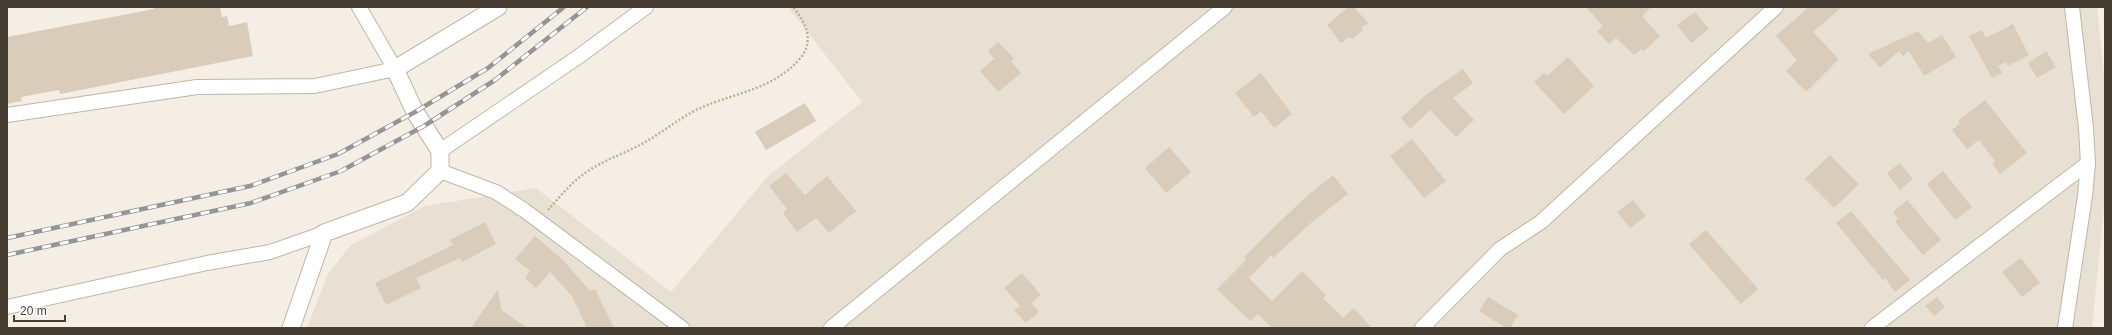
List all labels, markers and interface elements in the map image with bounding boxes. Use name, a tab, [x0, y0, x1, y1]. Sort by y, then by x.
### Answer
scale bar	[14, 297, 65, 323]
text: 20 m	[20, 304, 47, 318]

